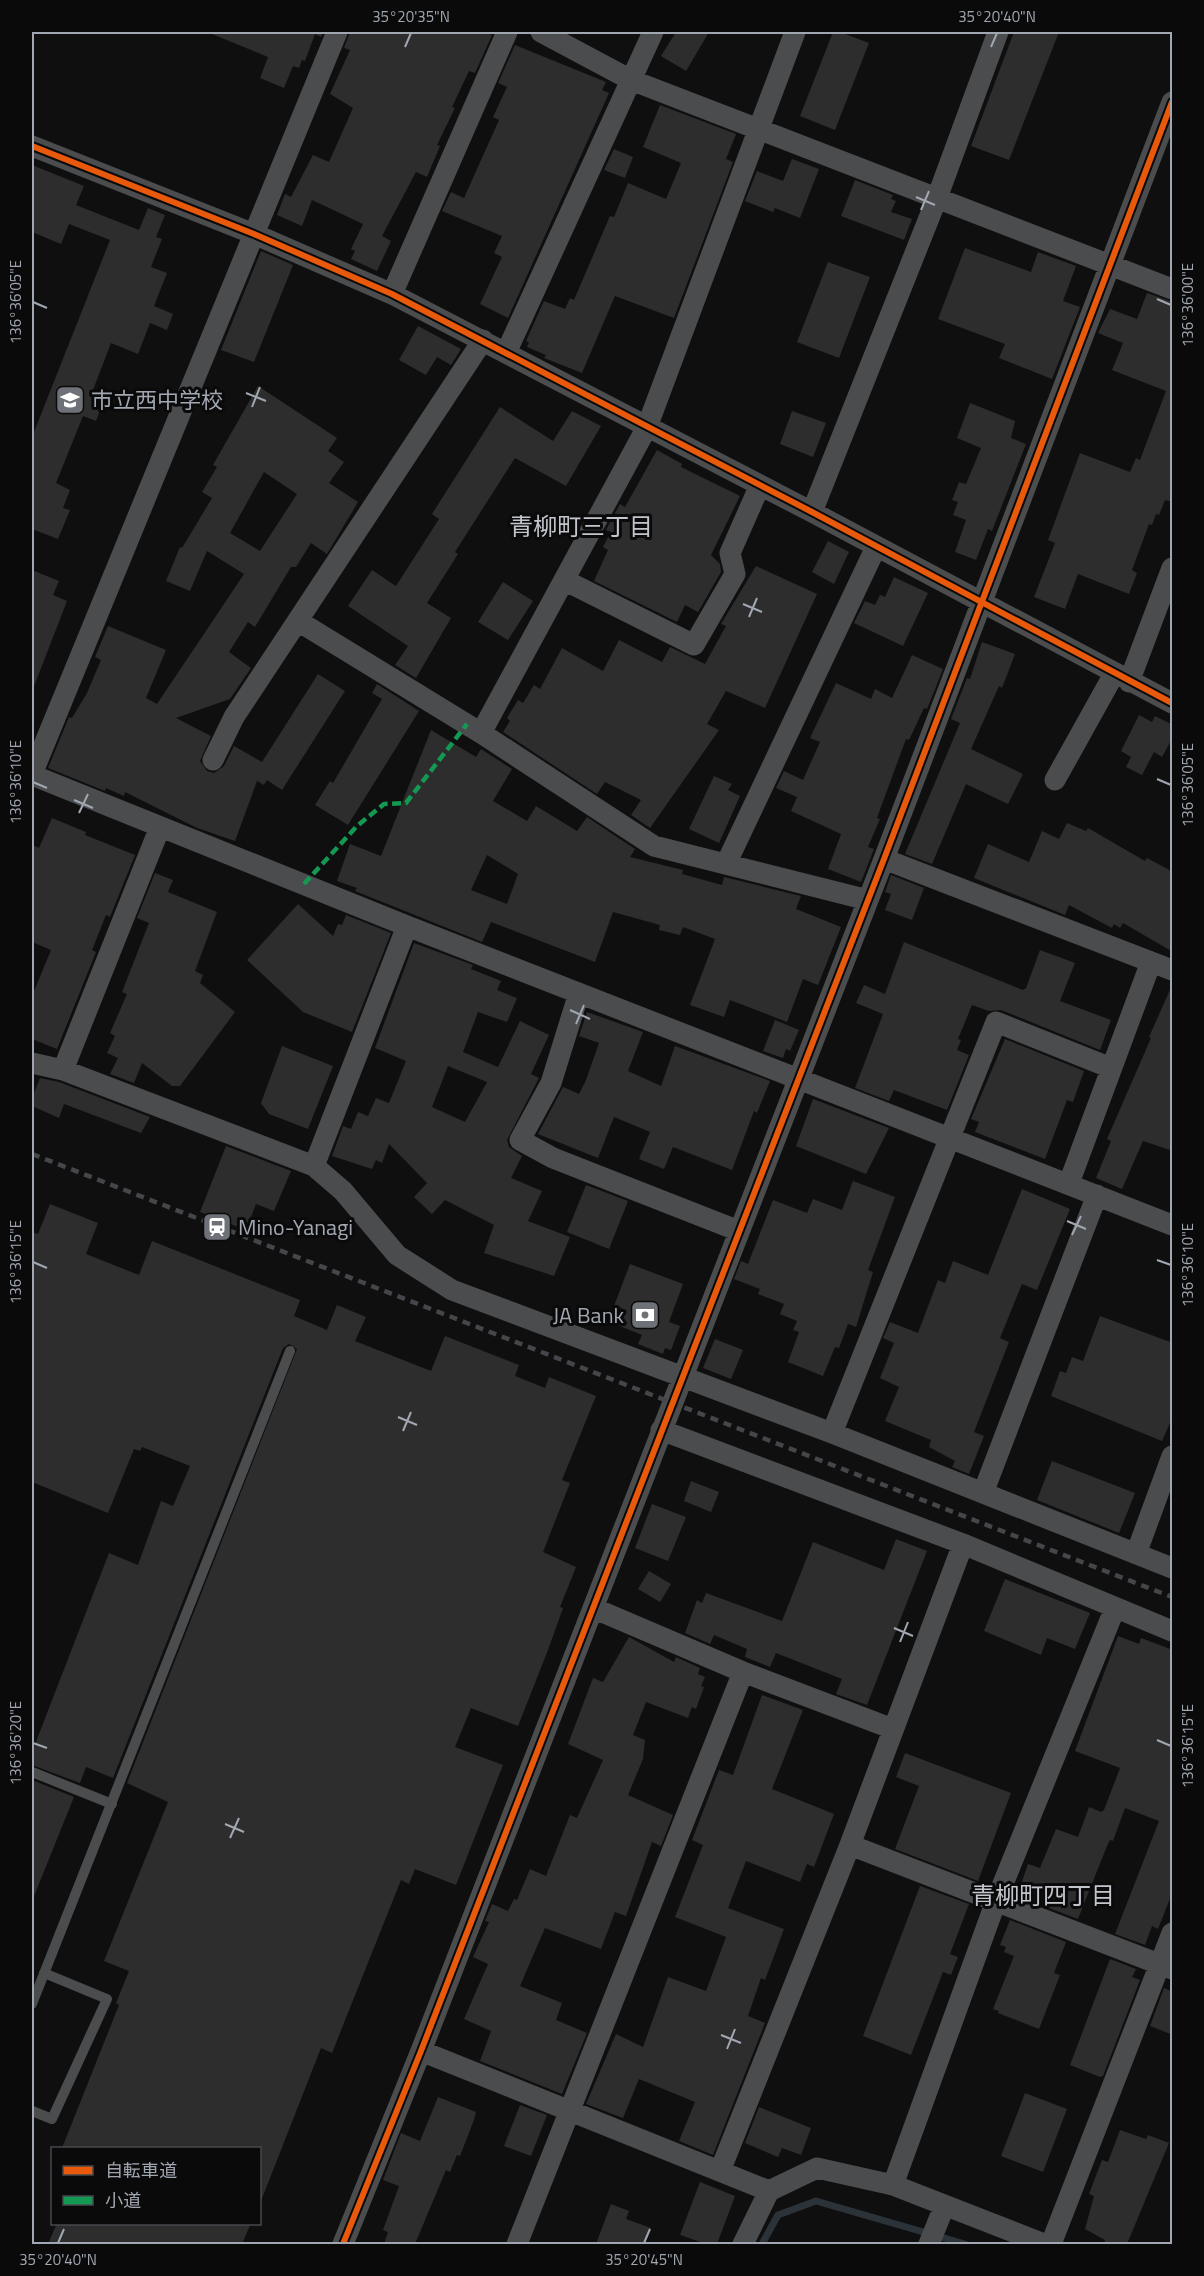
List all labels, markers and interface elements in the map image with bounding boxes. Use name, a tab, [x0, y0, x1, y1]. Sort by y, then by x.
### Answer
text: 35°20'35"N	[372, 5, 450, 28]
text: 35°20'40"N	[958, 5, 1036, 28]
text: 136°36'05"E	[4, 260, 27, 344]
text: 136°36'00"E	[1176, 263, 1199, 347]
place label: 市立西中学校	[91, 383, 223, 417]
school or university icon: 市立西中学校	[54, 384, 86, 416]
district label: 青柳町三丁目	[509, 508, 653, 544]
text: 136°36'10"E	[4, 740, 27, 824]
text: 136°36'05"E	[1176, 743, 1199, 827]
place label: Mino-Yanagi	[238, 1210, 353, 1244]
station icon: Mino-Yanagi	[201, 1211, 233, 1243]
text: 136°36'15"E	[4, 1220, 27, 1304]
text: 136°36'10"E	[1176, 1223, 1199, 1307]
place label: JA Bank	[553, 1298, 624, 1332]
bank icon: JA Bank	[629, 1299, 661, 1331]
text: 136°36'20"E	[4, 1701, 27, 1785]
text: 136°36'15"E	[1176, 1704, 1199, 1788]
district label: 青柳町四丁目	[971, 1877, 1115, 1913]
legend	[51, 2147, 261, 2225]
text: 自転車道	[105, 2157, 177, 2184]
text: 小道	[105, 2187, 141, 2214]
text: 35°20'40"N	[19, 2248, 97, 2271]
text: 35°20'45"N	[605, 2248, 683, 2271]

